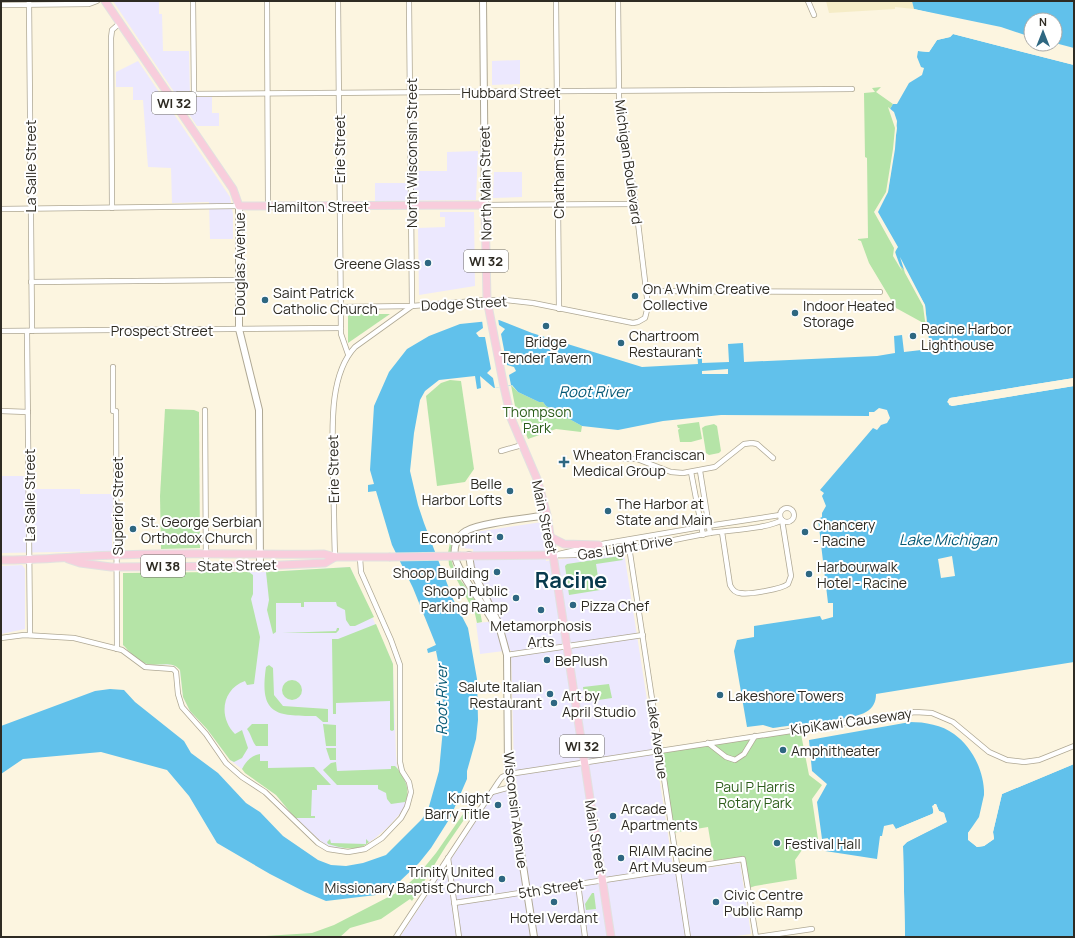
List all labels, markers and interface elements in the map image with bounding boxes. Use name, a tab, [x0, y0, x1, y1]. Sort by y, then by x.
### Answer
north arrow	[1023, 12, 1063, 52]
text: N	[1039, 14, 1047, 29]
street label: North Wisconsin Street	[402, 78, 421, 228]
street label: Hubbard Street	[461, 83, 561, 102]
road number: WI 32	[152, 92, 196, 114]
street label: Michigan Boulevard	[611, 98, 647, 226]
street label: Erie Street	[330, 114, 349, 183]
street label: Chatham Street	[549, 115, 568, 219]
street label: La Salle Street	[21, 119, 40, 212]
street label: North Main Street	[474, 125, 495, 241]
street label: Hamilton Street	[267, 197, 369, 216]
street label: Douglas Avenue	[230, 212, 249, 316]
road number: WI 32	[464, 250, 508, 272]
place label: Greene Glass	[334, 254, 420, 273]
marker: Greene Glass	[423, 258, 433, 268]
place label: On A Whim Creative Collective	[643, 279, 770, 314]
place label: Saint Patrick Catholic Church	[273, 283, 378, 318]
street label: Dodge Street	[420, 291, 508, 315]
marker: On A Whim Creative Collective	[630, 291, 640, 301]
marker: Saint Patrick Catholic Church	[260, 295, 270, 305]
place label: Indoor Heated Storage	[803, 296, 894, 331]
marker: Indoor Heated Storage	[790, 308, 800, 318]
place label: Racine Harbor Lighthouse	[921, 319, 1012, 354]
street label: Prospect Street	[111, 321, 214, 340]
marker: Bridge Tender Tavern	[541, 321, 551, 331]
place label: Chartroom Restaurant	[629, 326, 702, 361]
marker: Racine Harbor Lighthouse	[908, 331, 918, 341]
place label: Bridge Tender Tavern	[500, 332, 592, 367]
marker: Chartroom Restaurant	[616, 338, 626, 348]
water label: Root River	[559, 381, 632, 402]
park label: Thompson Park	[503, 402, 572, 437]
street label: Erie Street	[323, 434, 343, 503]
place label: Wheaton Franciscan Medical Group	[573, 445, 705, 480]
street label: La Salle Street	[20, 448, 39, 541]
street label: Superior Street	[108, 456, 127, 555]
marker: Wheaton Franciscan Medical Group	[558, 456, 570, 468]
place label: Belle Harbor Lofts	[422, 474, 502, 509]
street label: Main Street	[528, 478, 562, 556]
marker: Belle Harbor Lofts	[505, 486, 515, 496]
place label: The Harbor at State and Main	[616, 494, 713, 529]
marker: The Harbor at State and Main	[603, 506, 613, 516]
place label: St. George Serbian Orthodox Church	[141, 512, 261, 547]
place label: Chancery - Racine	[813, 515, 876, 550]
marker: St. George Serbian Orthodox Church	[128, 524, 138, 534]
marker: Chancery - Racine	[800, 527, 810, 537]
place label: Econoprint	[421, 528, 492, 547]
water label: Lake Michigan	[899, 529, 998, 550]
street label: Gas Light Drive	[576, 530, 674, 564]
marker: Econoprint	[495, 532, 505, 542]
road number: WI 38	[141, 555, 185, 577]
street label: State Street	[197, 555, 277, 575]
place label: Harbourwalk Hotel - Racine	[817, 557, 907, 592]
place label: Shoop Building	[393, 563, 489, 582]
district label: Racine	[535, 565, 607, 595]
marker: Shoop Building	[492, 567, 502, 577]
marker: Harbourwalk Hotel - Racine	[804, 569, 814, 579]
place label: Shoop Public Parking Ramp	[421, 581, 508, 616]
marker: Shoop Public Parking Ramp	[511, 593, 521, 603]
place label: Pizza Chef	[581, 596, 649, 615]
marker: Pizza Chef	[568, 600, 578, 610]
marker: Metamorphosis Arts	[536, 605, 546, 615]
place label: Metamorphosis Arts	[490, 616, 592, 651]
place label: BePlush	[555, 651, 607, 670]
marker: BePlush	[542, 655, 552, 665]
water label: Root River	[431, 662, 452, 735]
place label: Salute Italian Restaurant	[458, 677, 542, 712]
place label: Art by April Studio	[562, 686, 636, 721]
place label: Lakeshore Towers	[728, 686, 844, 705]
marker: Salute Italian Restaurant	[545, 689, 555, 699]
marker: Lakeshore Towers	[715, 690, 725, 700]
marker: Art by April Studio	[549, 698, 559, 708]
street label: Lake Avenue	[643, 698, 673, 780]
street label: KipiKawi Causeway	[789, 703, 913, 739]
road number: WI 32	[560, 735, 604, 757]
place label: Amphitheater	[791, 741, 880, 760]
marker: Amphitheater	[778, 745, 788, 755]
street label: Wisconsin Avenue	[499, 751, 533, 869]
park label: Paul P Harris Rotary Park	[715, 777, 795, 812]
place label: Knight Barry Title	[425, 788, 490, 823]
street label: Main Street	[581, 798, 611, 876]
place label: Arcade Apartments	[621, 799, 698, 834]
marker: Knight Barry Title	[493, 800, 503, 810]
marker: Arcade Apartments	[608, 811, 618, 821]
place label: Festival Hall	[785, 834, 861, 853]
marker: Festival Hall	[772, 838, 782, 848]
place label: R|A|M Racine Art Museum	[629, 841, 712, 876]
marker: R|A|M Racine Art Museum	[616, 853, 626, 863]
place label: Trinity United Missionary Baptist Church	[325, 862, 494, 897]
street label: 5th Street	[517, 873, 585, 903]
marker: Trinity United Missionary Baptist Church	[497, 874, 507, 884]
place label: Civic Centre Public Ramp	[724, 885, 803, 920]
marker: Hotel Verdant	[549, 897, 559, 907]
marker: Civic Centre Public Ramp	[711, 897, 721, 907]
place label: Hotel Verdant	[510, 908, 598, 927]

